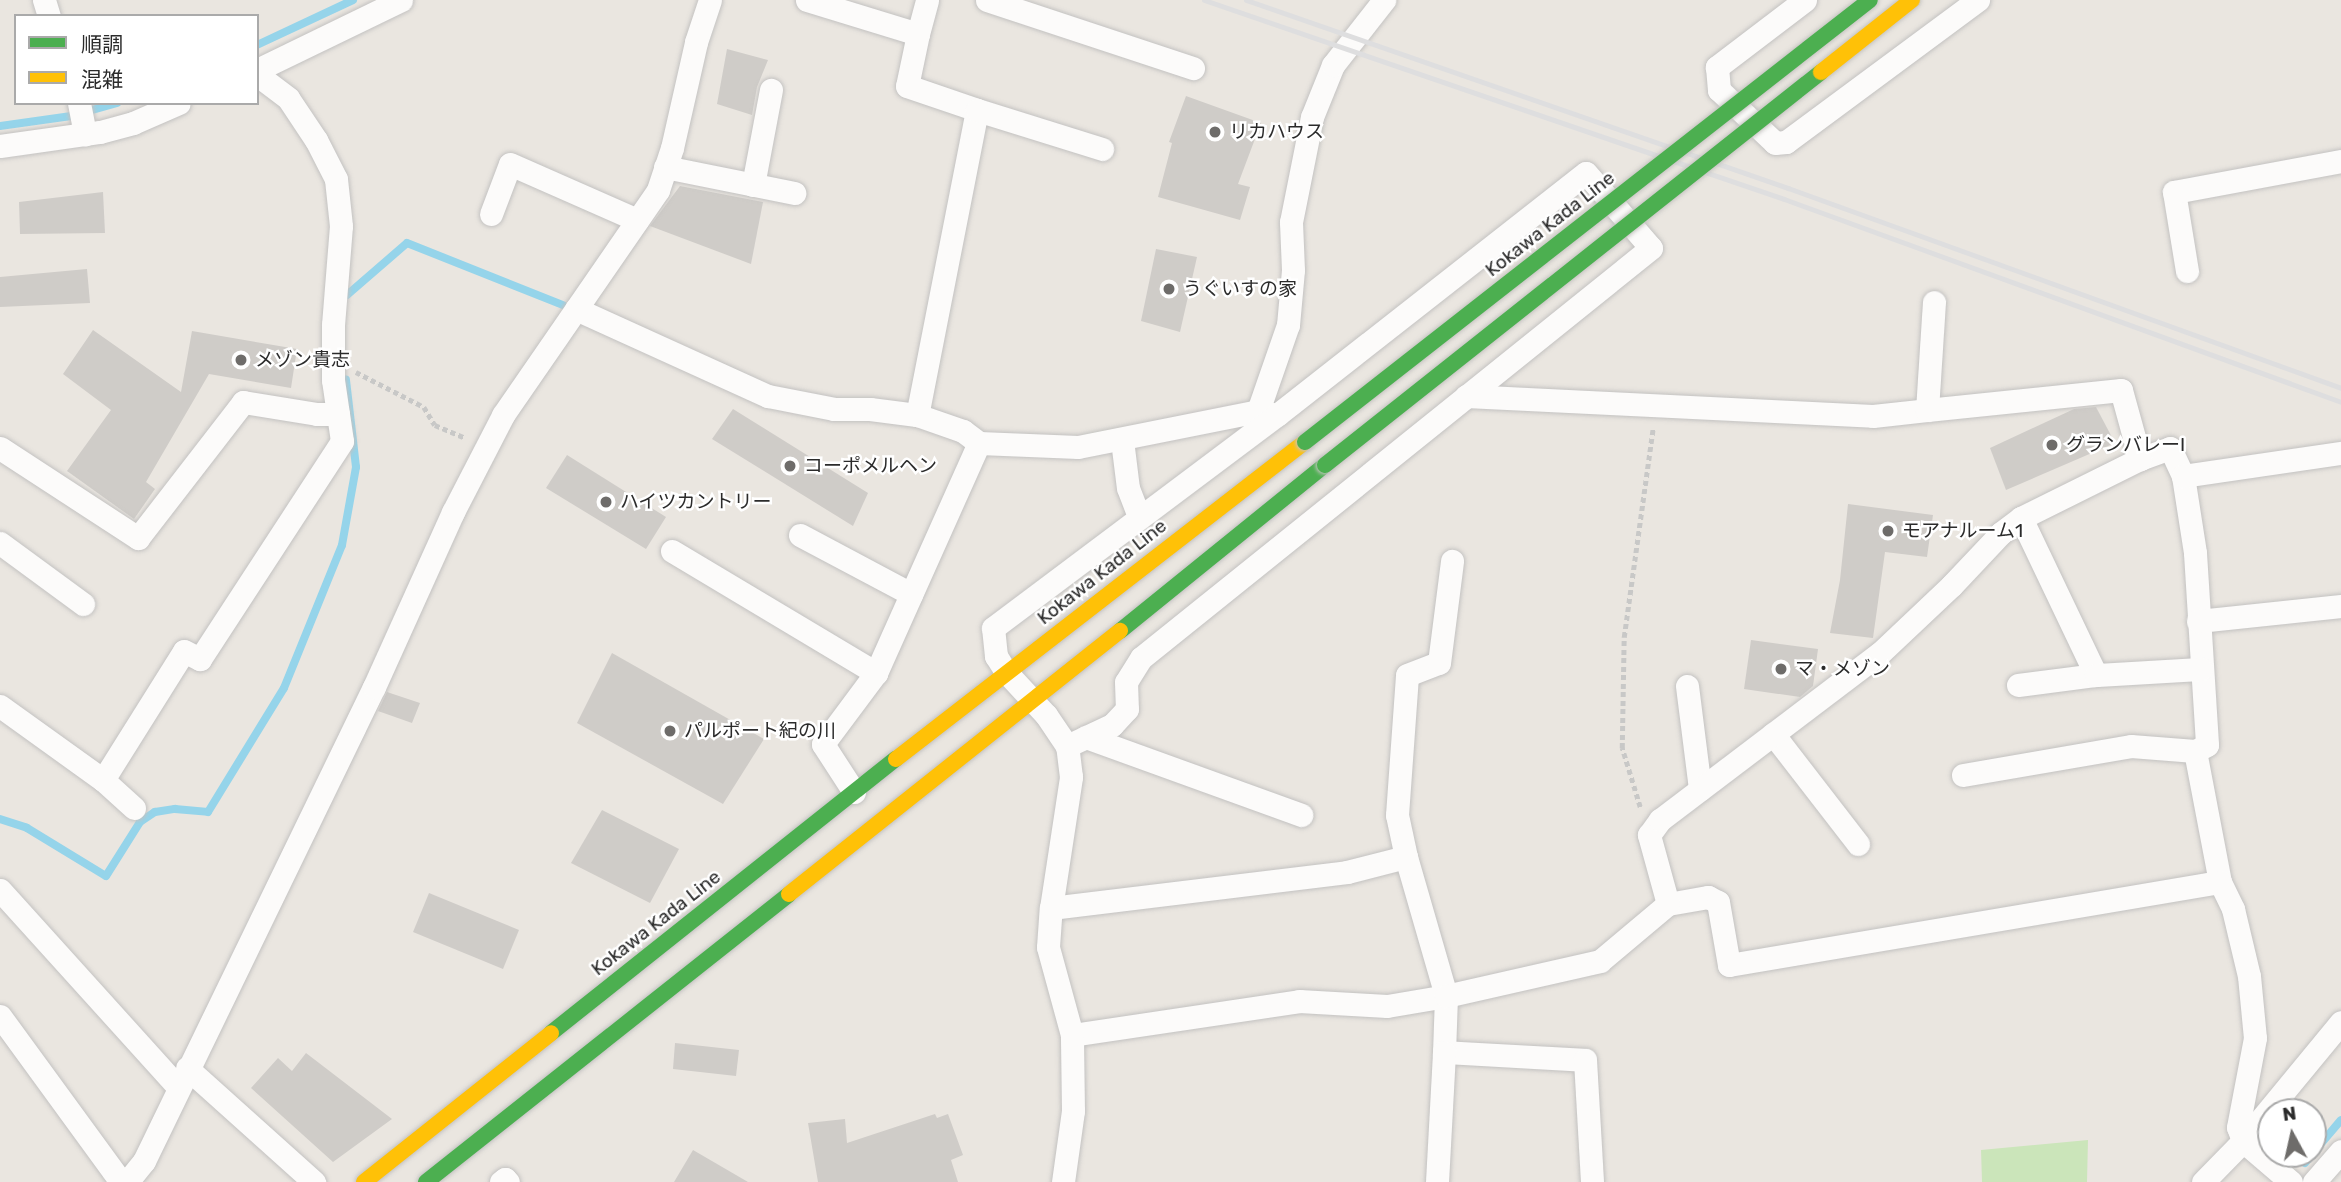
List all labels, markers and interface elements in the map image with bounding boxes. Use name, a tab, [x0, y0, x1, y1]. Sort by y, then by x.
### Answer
legend	[14, 14, 259, 105]
text: 順調	[81, 32, 123, 57]
text: 混雑	[81, 67, 123, 92]
place label: リカハウス	[1229, 121, 1324, 143]
marker: リカハウス	[1207, 124, 1223, 140]
street label: Kokawa Kada Line	[1481, 167, 1619, 281]
place label: うぐいすの家	[1183, 278, 1297, 300]
marker: うぐいすの家	[1161, 281, 1177, 297]
place label: メゾン貴志	[255, 349, 350, 371]
marker: メゾン貴志	[233, 352, 249, 368]
place label: グランバレーI	[2066, 434, 2185, 456]
marker: グランバレーI	[2044, 437, 2060, 453]
place label: コーポメルヘン	[804, 455, 937, 477]
marker: コーポメルヘン	[782, 458, 798, 474]
place label: ハイツカントリー	[620, 491, 772, 513]
marker: ハイツカントリー	[598, 494, 614, 510]
street label: Kokawa Kada Line	[1033, 515, 1171, 629]
place label: モアナルーム1	[1902, 520, 2024, 542]
marker: モアナルーム1	[1880, 523, 1896, 539]
place label: マ・メゾン	[1795, 658, 1890, 680]
marker: マ・メゾン	[1773, 661, 1789, 677]
place label: パルポート紀の川	[684, 720, 836, 742]
marker: パルポート紀の川	[662, 723, 678, 739]
street label: Kokawa Kada Line	[587, 866, 725, 980]
north arrow	[2257, 1098, 2327, 1168]
text: N	[2281, 1101, 2298, 1126]

